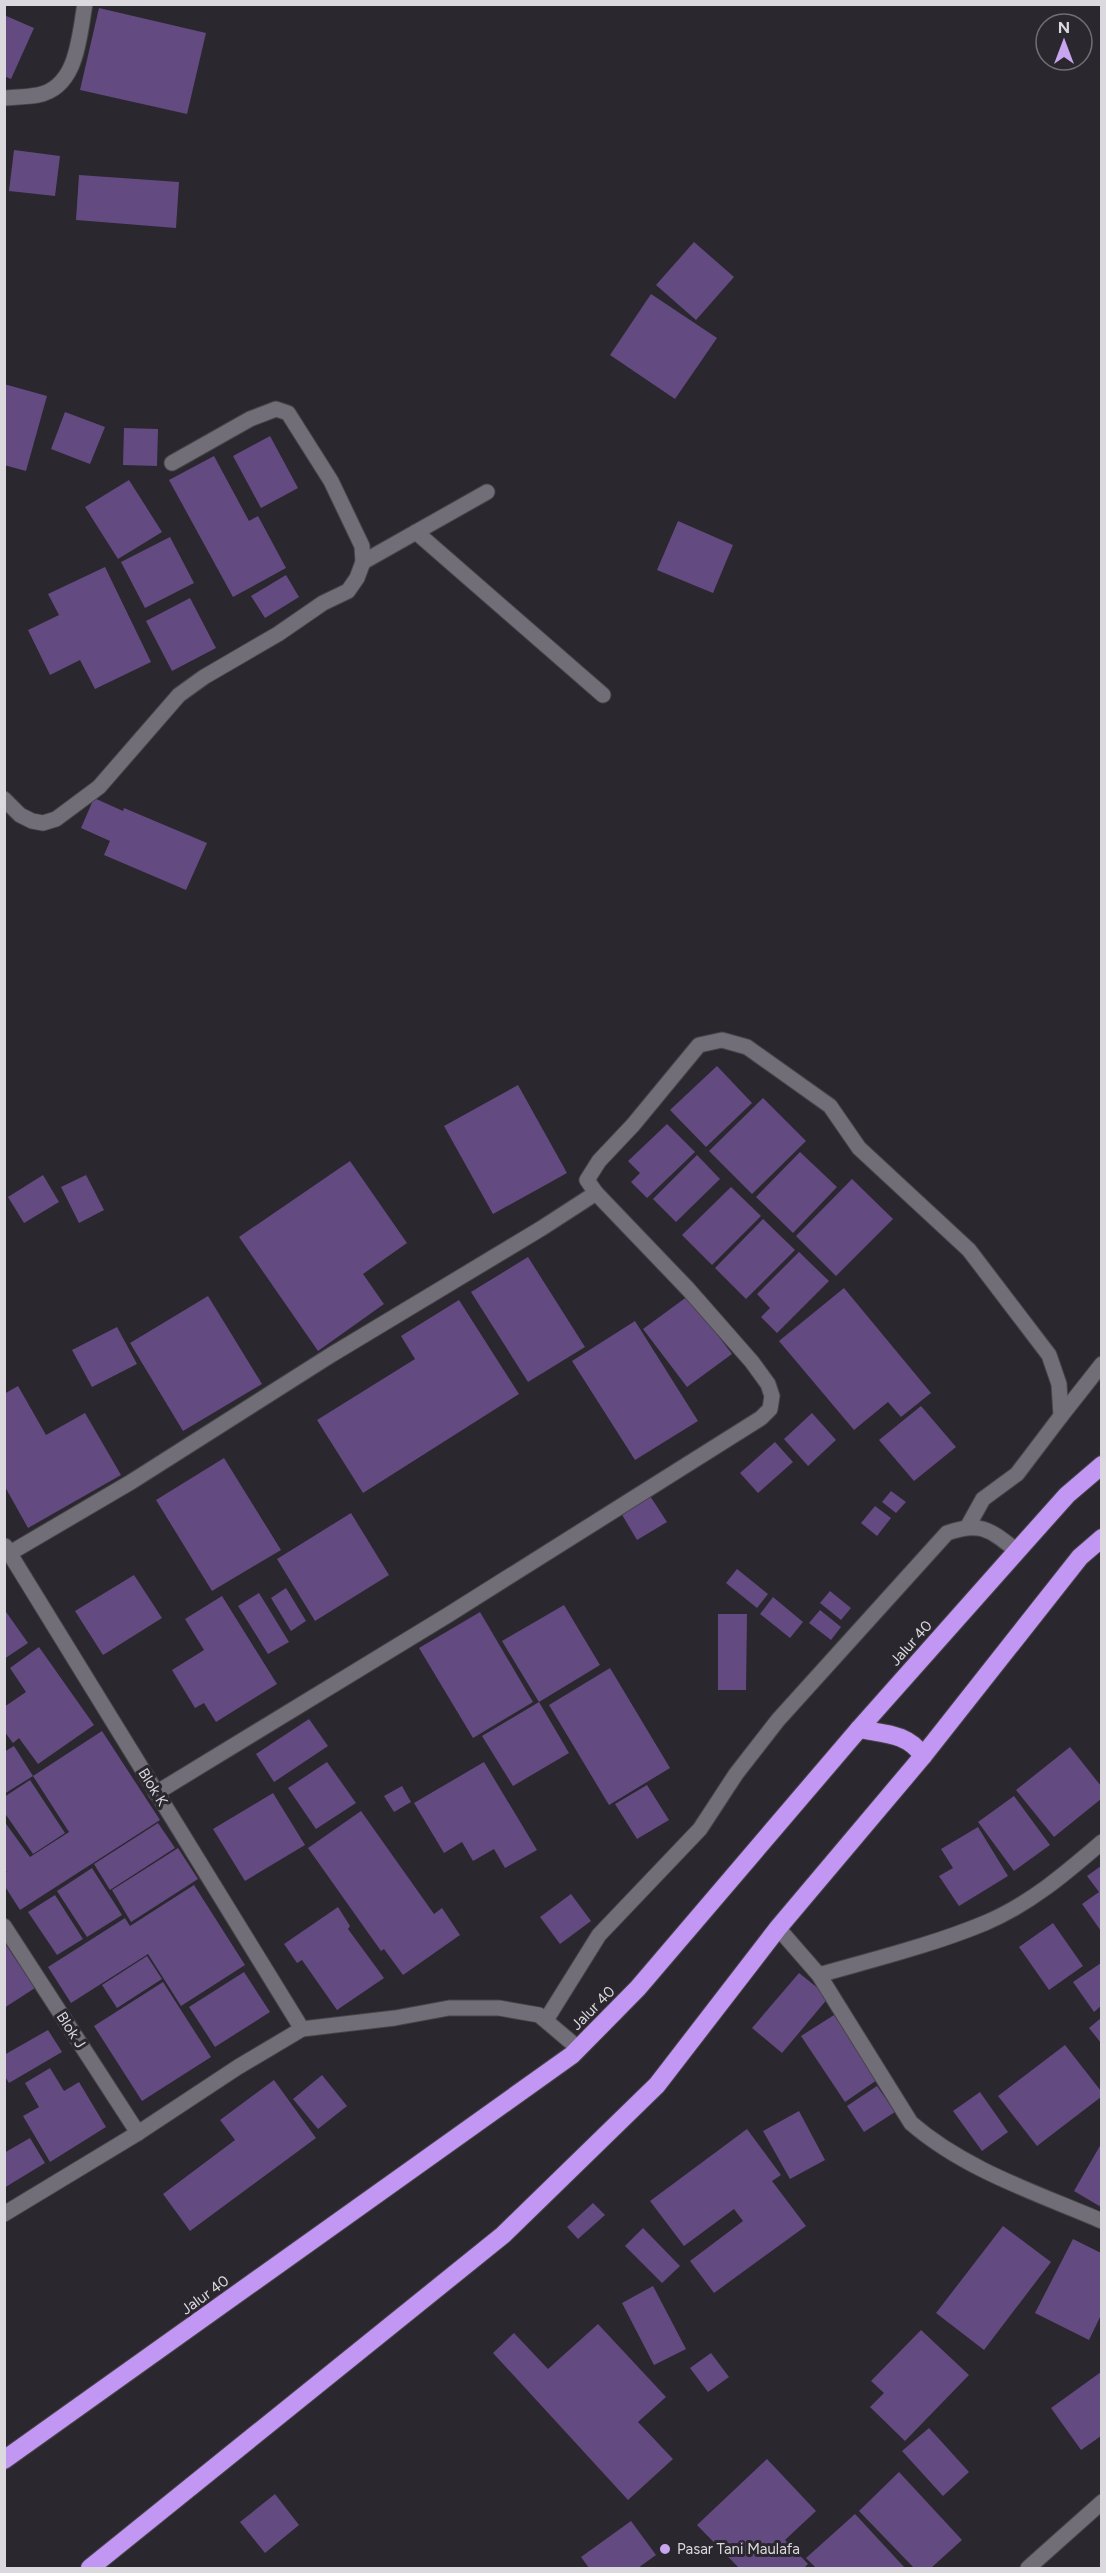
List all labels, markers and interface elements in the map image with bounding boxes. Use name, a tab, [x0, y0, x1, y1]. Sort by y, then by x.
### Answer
north arrow	[1034, 12, 1094, 72]
text: N	[1058, 18, 1070, 37]
street label: Jalur 40	[886, 1617, 936, 1669]
street label: Blok K	[134, 1765, 172, 1810]
street label: Jalur 40	[567, 1982, 619, 2034]
street label: Blok J	[53, 2008, 89, 2052]
street label: Jalur 40	[178, 2272, 232, 2318]
place label: Pasar Tani Maulafa	[677, 2540, 800, 2558]
marker: Pasar Tani Maulafa	[658, 2542, 672, 2556]

